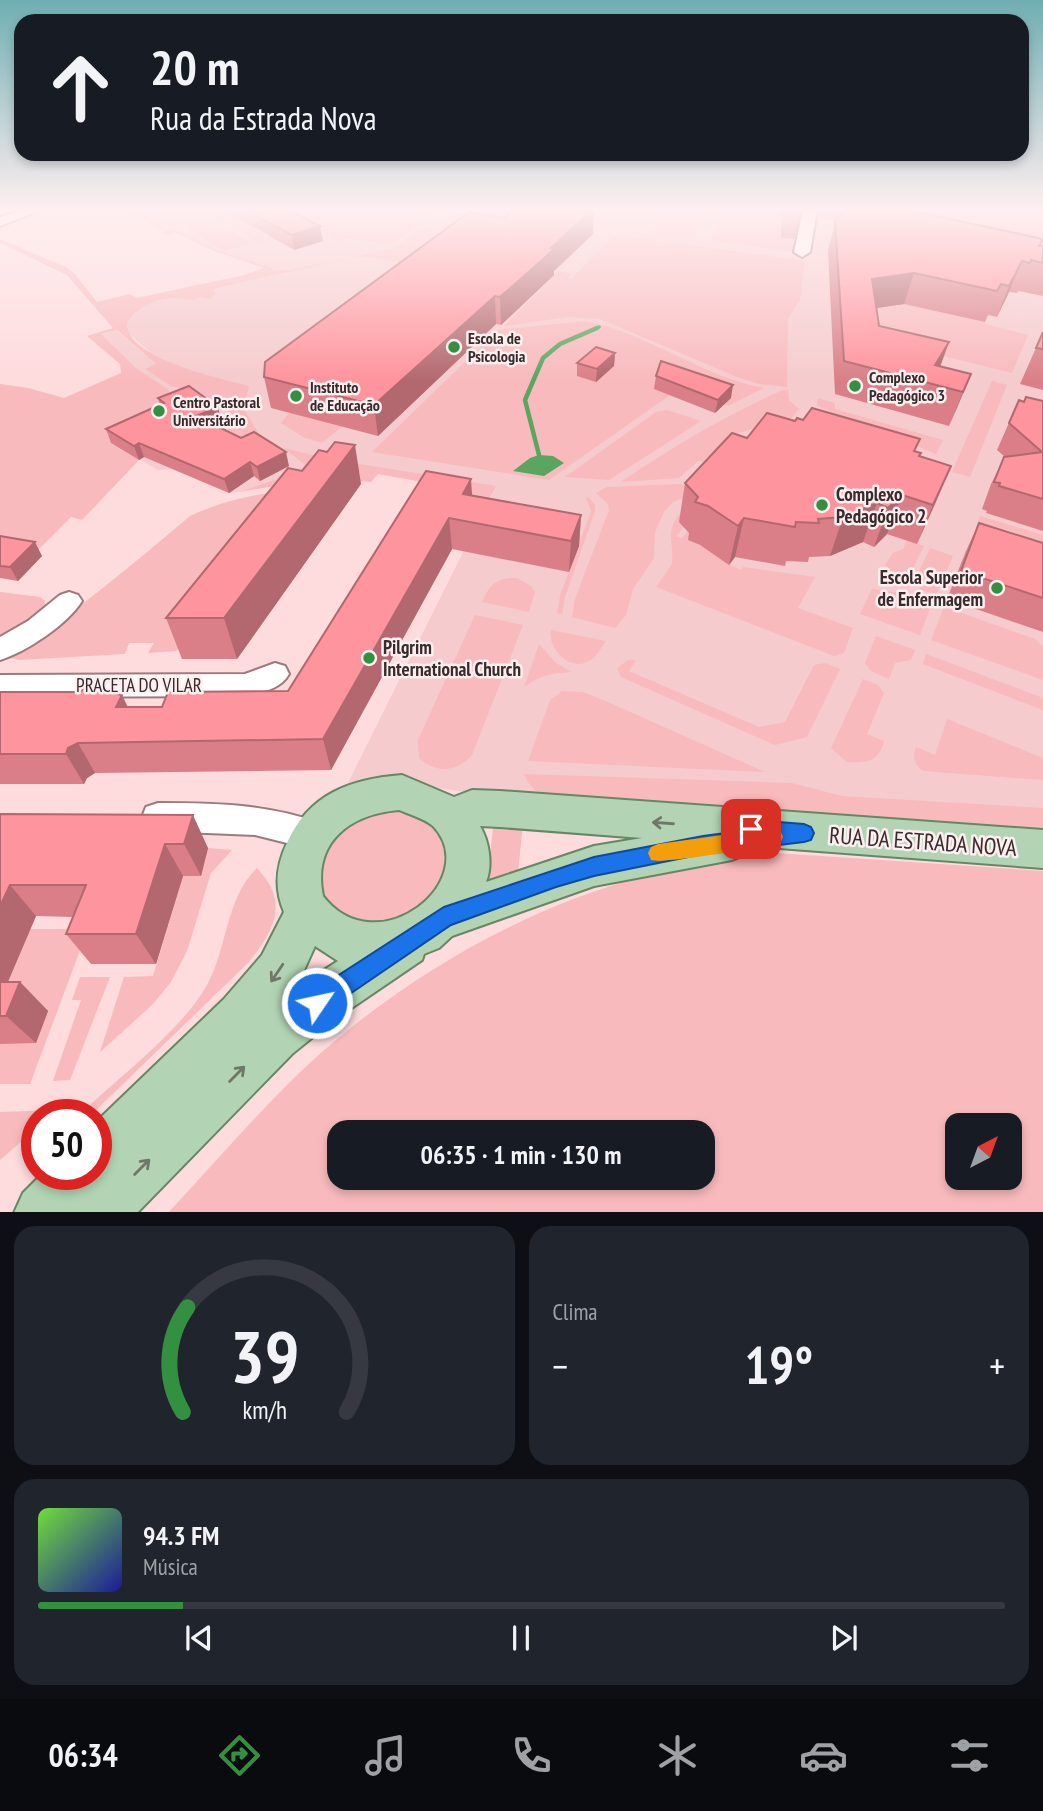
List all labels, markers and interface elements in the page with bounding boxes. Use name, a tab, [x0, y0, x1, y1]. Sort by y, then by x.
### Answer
text: 20 m	[150, 35, 239, 99]
icon: ahead	[35, 42, 126, 133]
text: Rua da Estrada Nova	[150, 97, 377, 139]
place label: Escola de Psicologia	[468, 328, 526, 366]
marker: Escola de Psicologia	[446, 339, 462, 355]
place label: Complexo Pedagógico 3	[869, 367, 945, 405]
place label: Instituto de Educação	[310, 377, 380, 415]
marker: Complexo Pedagógico 3	[847, 378, 863, 394]
marker: Instituto de Educação	[288, 388, 304, 404]
place label: Centro Pastoral Universitário	[173, 392, 260, 430]
marker: Centro Pastoral Universitário	[151, 403, 167, 419]
place label: Complexo Pedagógico 2	[836, 482, 926, 528]
marker: Complexo Pedagógico 2	[814, 497, 830, 513]
place label: Escola Superior de Enfermagem	[877, 565, 983, 611]
marker: Escola Superior de Enfermagem	[989, 580, 1005, 596]
place label: Pilgrim International Church	[383, 635, 521, 681]
marker: Pilgrim International Church	[361, 650, 377, 666]
street label: PRACETA DO VILAR	[76, 673, 202, 697]
pin	[721, 799, 781, 859]
icon: arrive	[732, 810, 770, 848]
one-way arrow	[652, 816, 674, 829]
street label: RUA DA ESTRADA NOVA	[828, 820, 1018, 862]
one-way arrow	[270, 962, 284, 982]
position arrow	[280, 966, 354, 1040]
one-way arrow	[228, 1065, 245, 1082]
speed limit sign: 50	[21, 1099, 112, 1190]
north arrow	[945, 1113, 1022, 1190]
map controls	[945, 1113, 1022, 1190]
text: 06:35 · 1 min · 130 m	[421, 1138, 621, 1171]
one-way arrow	[134, 1159, 151, 1176]
text: Clima	[553, 1297, 598, 1326]
text: 39	[229, 1308, 299, 1402]
text: 19°	[744, 1331, 813, 1398]
text: −	[553, 1341, 568, 1390]
text: +	[989, 1341, 1005, 1390]
text: km/h	[242, 1393, 286, 1425]
text: 94.3 FM	[143, 1519, 219, 1552]
text: Música	[143, 1552, 198, 1581]
icon: previous	[180, 1619, 218, 1657]
icon: pause	[502, 1619, 540, 1657]
icon: next	[825, 1619, 863, 1657]
icon: directions	[215, 1731, 264, 1780]
icon: music	[361, 1731, 410, 1780]
icon: phone	[507, 1731, 556, 1780]
icon: climate	[653, 1731, 702, 1780]
icon: car	[799, 1731, 848, 1780]
icon: filters	[945, 1731, 994, 1780]
text: 06:34	[49, 1734, 118, 1776]

